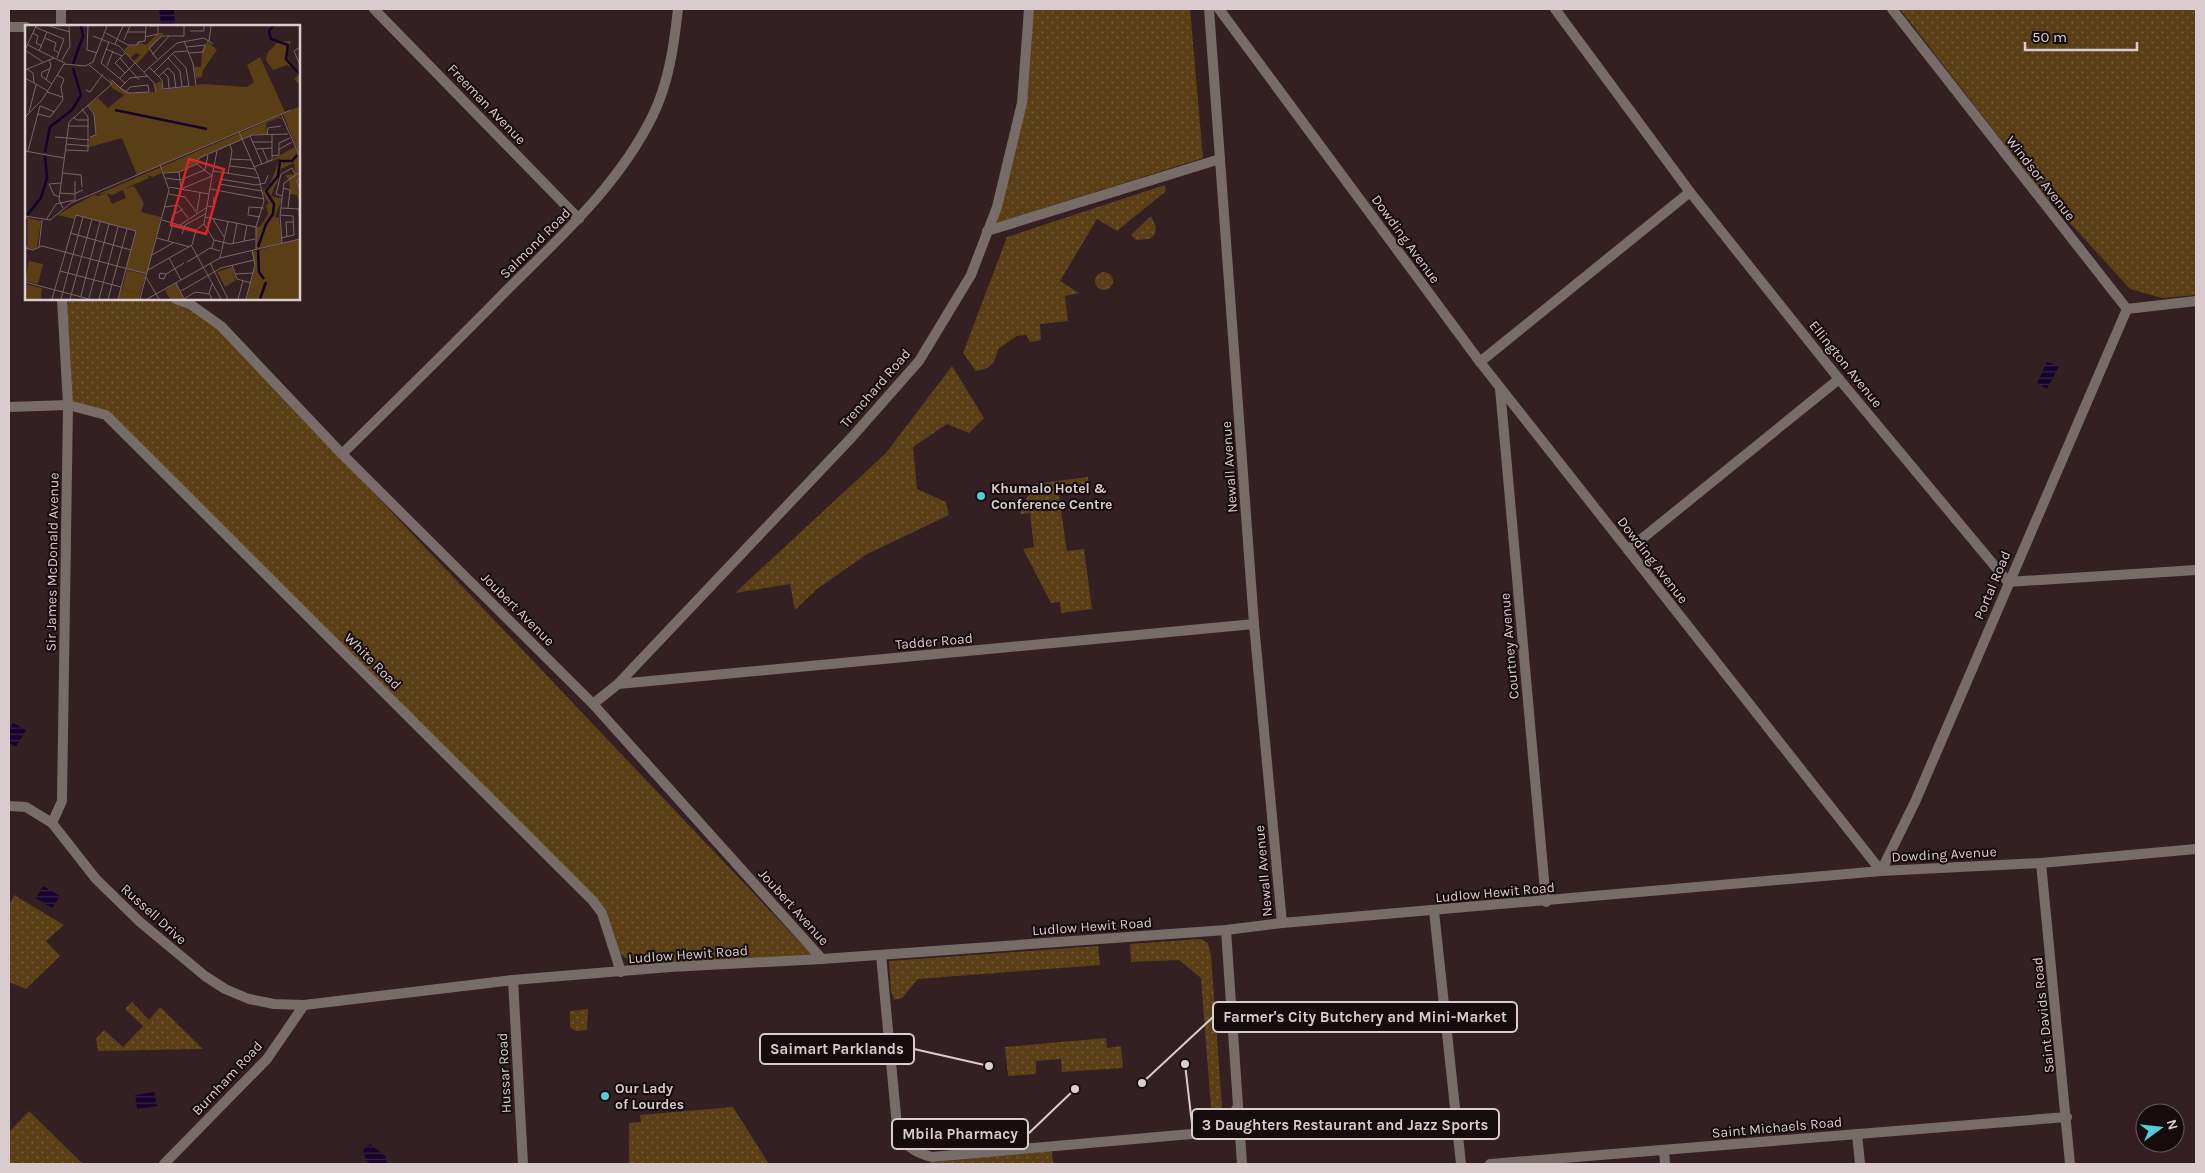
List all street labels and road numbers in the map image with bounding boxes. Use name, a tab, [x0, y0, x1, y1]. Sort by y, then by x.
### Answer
street label: Freeman Avenue	[444, 61, 529, 148]
street label: Windsor Avenue	[2002, 133, 2079, 224]
street label: Dowding Avenue	[1368, 192, 1443, 287]
street label: Salmond Road	[496, 204, 574, 282]
street label: Ellington Avenue	[1805, 317, 1886, 411]
street label: Trenchard Road	[836, 345, 914, 431]
street label: Newall Avenue	[1218, 421, 1241, 513]
street label: Sir James McDonald Avenue	[42, 472, 63, 652]
street label: Dowding Avenue	[1614, 514, 1692, 607]
street label: Portal Road	[1970, 548, 2015, 622]
street label: Joubert Avenue	[477, 569, 558, 650]
street label: Courtney Avenue	[1496, 592, 1523, 700]
street label: White Road	[341, 629, 405, 693]
street label: Tadder Road	[895, 630, 974, 653]
street label: Newall Avenue	[1251, 824, 1276, 917]
street label: Dowding Avenue	[1891, 843, 1997, 866]
street label: Joubert Avenue	[755, 866, 832, 949]
street label: Ludlow Hewit Road	[1435, 879, 1556, 906]
street label: Russell Drive	[117, 880, 190, 948]
street label: Ludlow Hewit Road	[1032, 914, 1153, 939]
street label: Ludlow Hewit Road	[628, 942, 749, 967]
street label: Saint Davids Road	[2029, 956, 2058, 1074]
street label: Hussar Road	[494, 1032, 515, 1114]
street label: Burnham Road	[189, 1038, 266, 1119]
street label: Saint Michaels Road	[1711, 1113, 1843, 1142]

